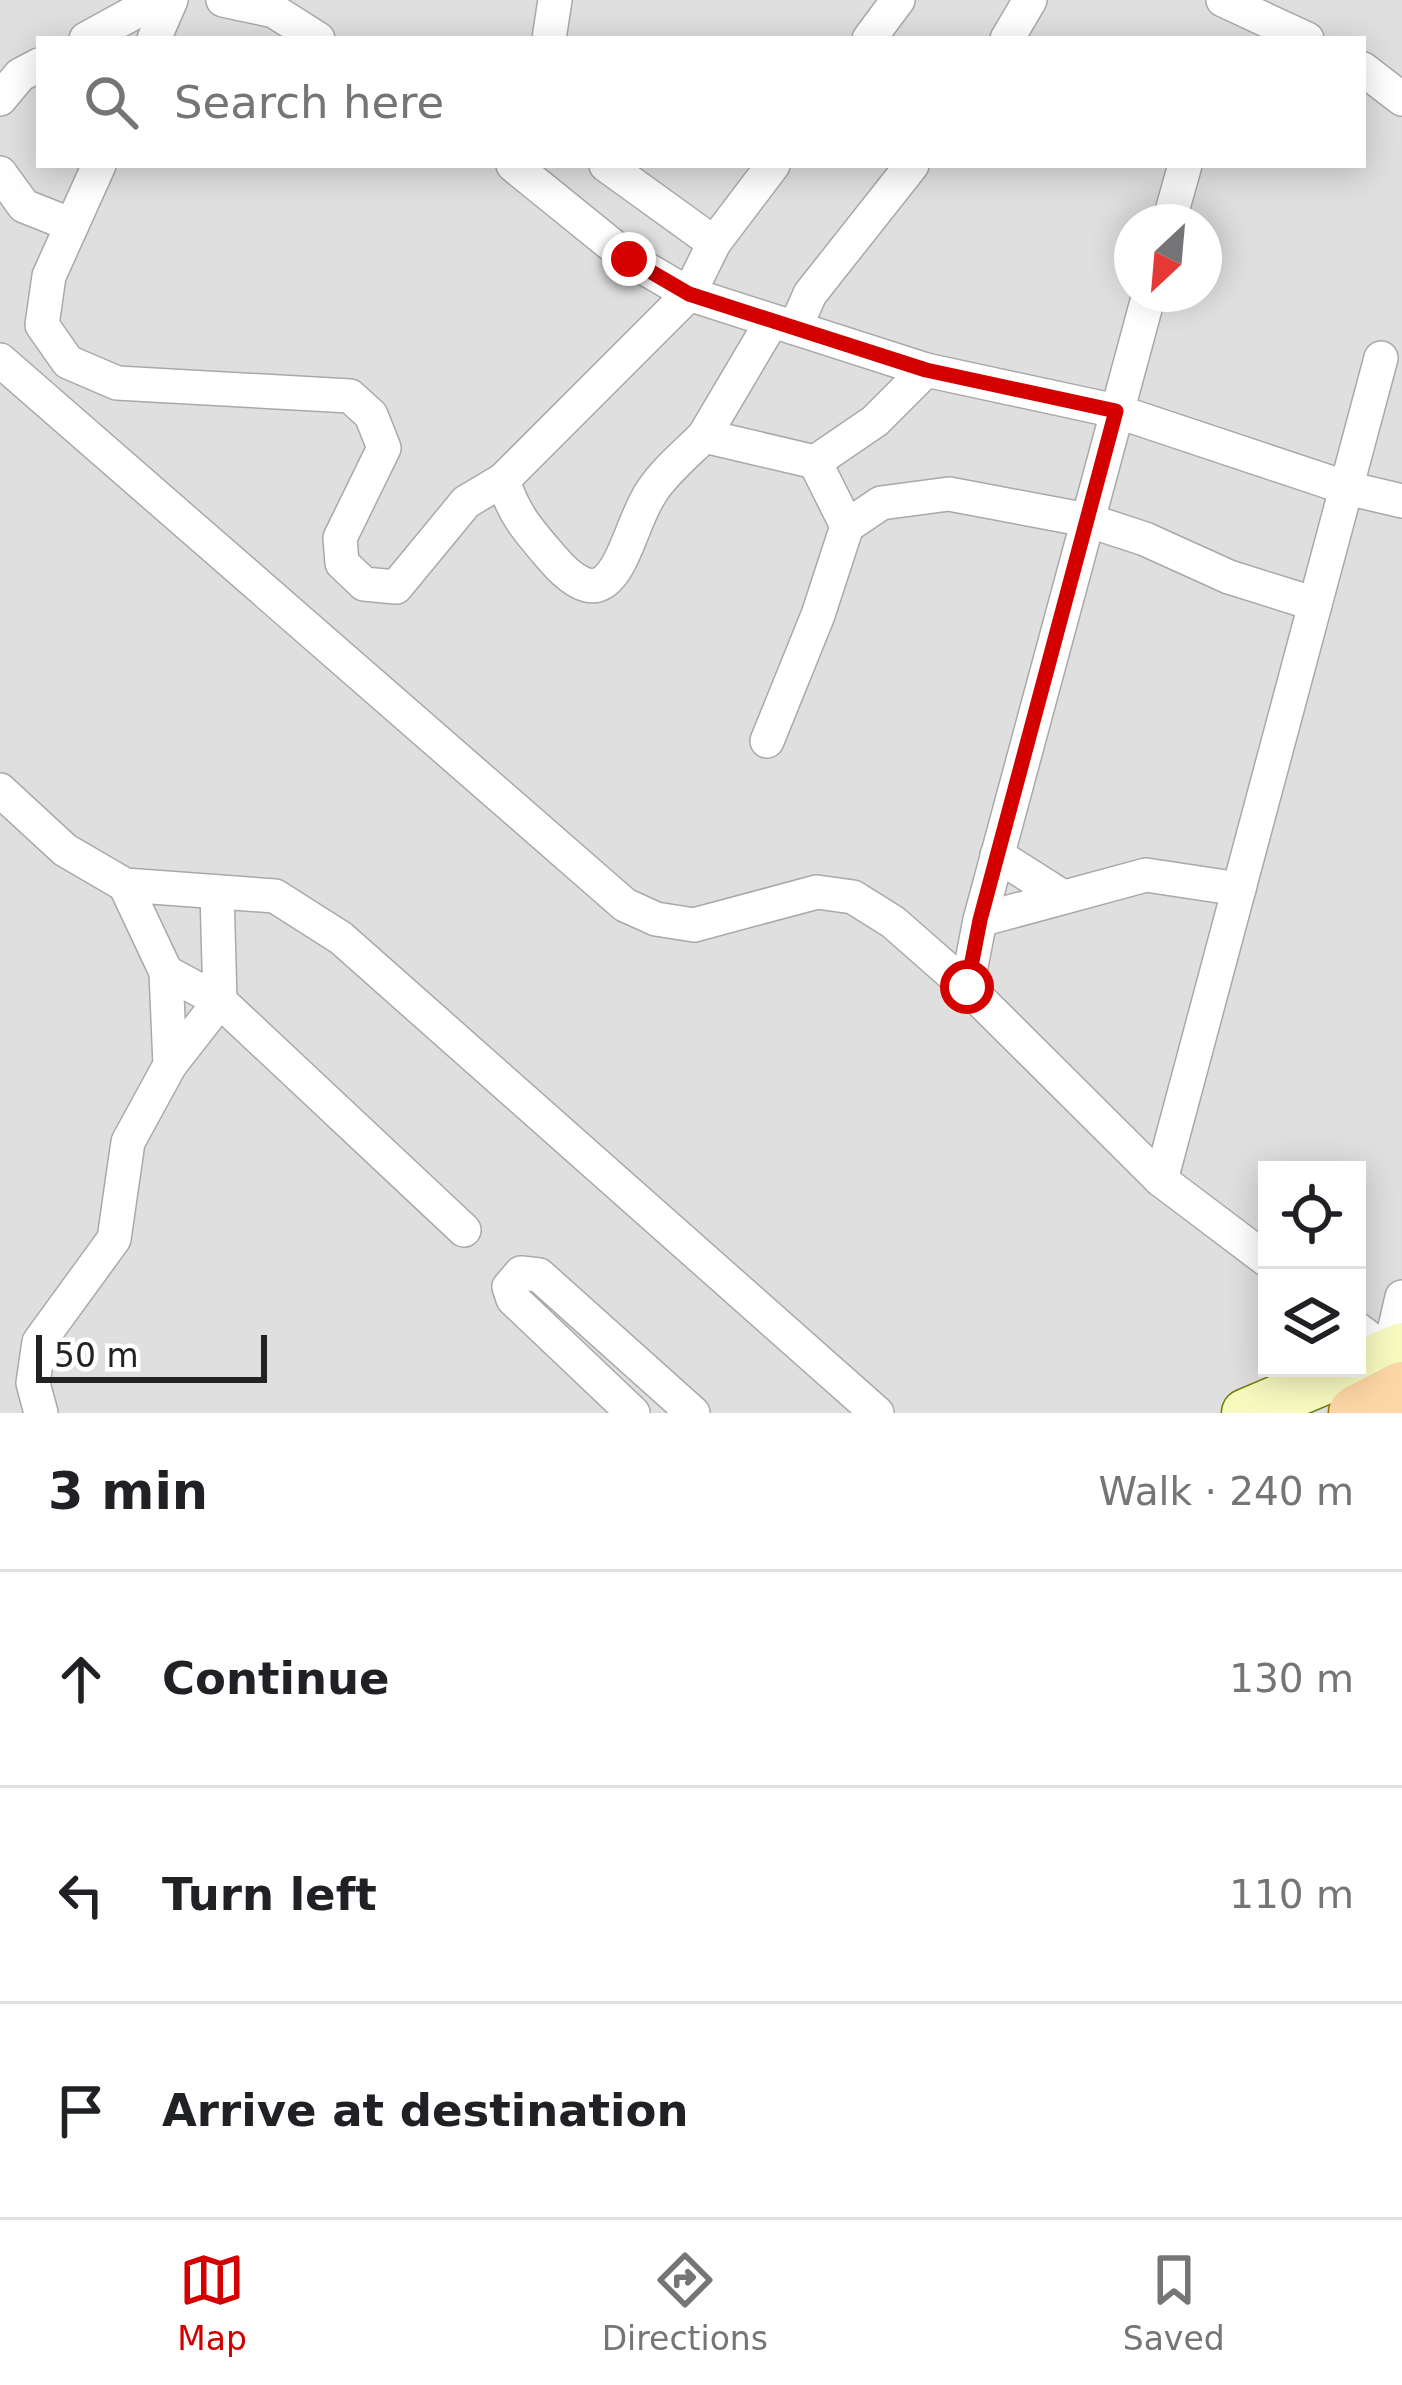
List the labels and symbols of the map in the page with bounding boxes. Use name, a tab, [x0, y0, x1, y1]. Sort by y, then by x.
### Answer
north arrow	[1114, 204, 1222, 312]
route end	[602, 232, 656, 286]
route start	[940, 960, 994, 1014]
scale bar	[36, 1329, 267, 1382]

